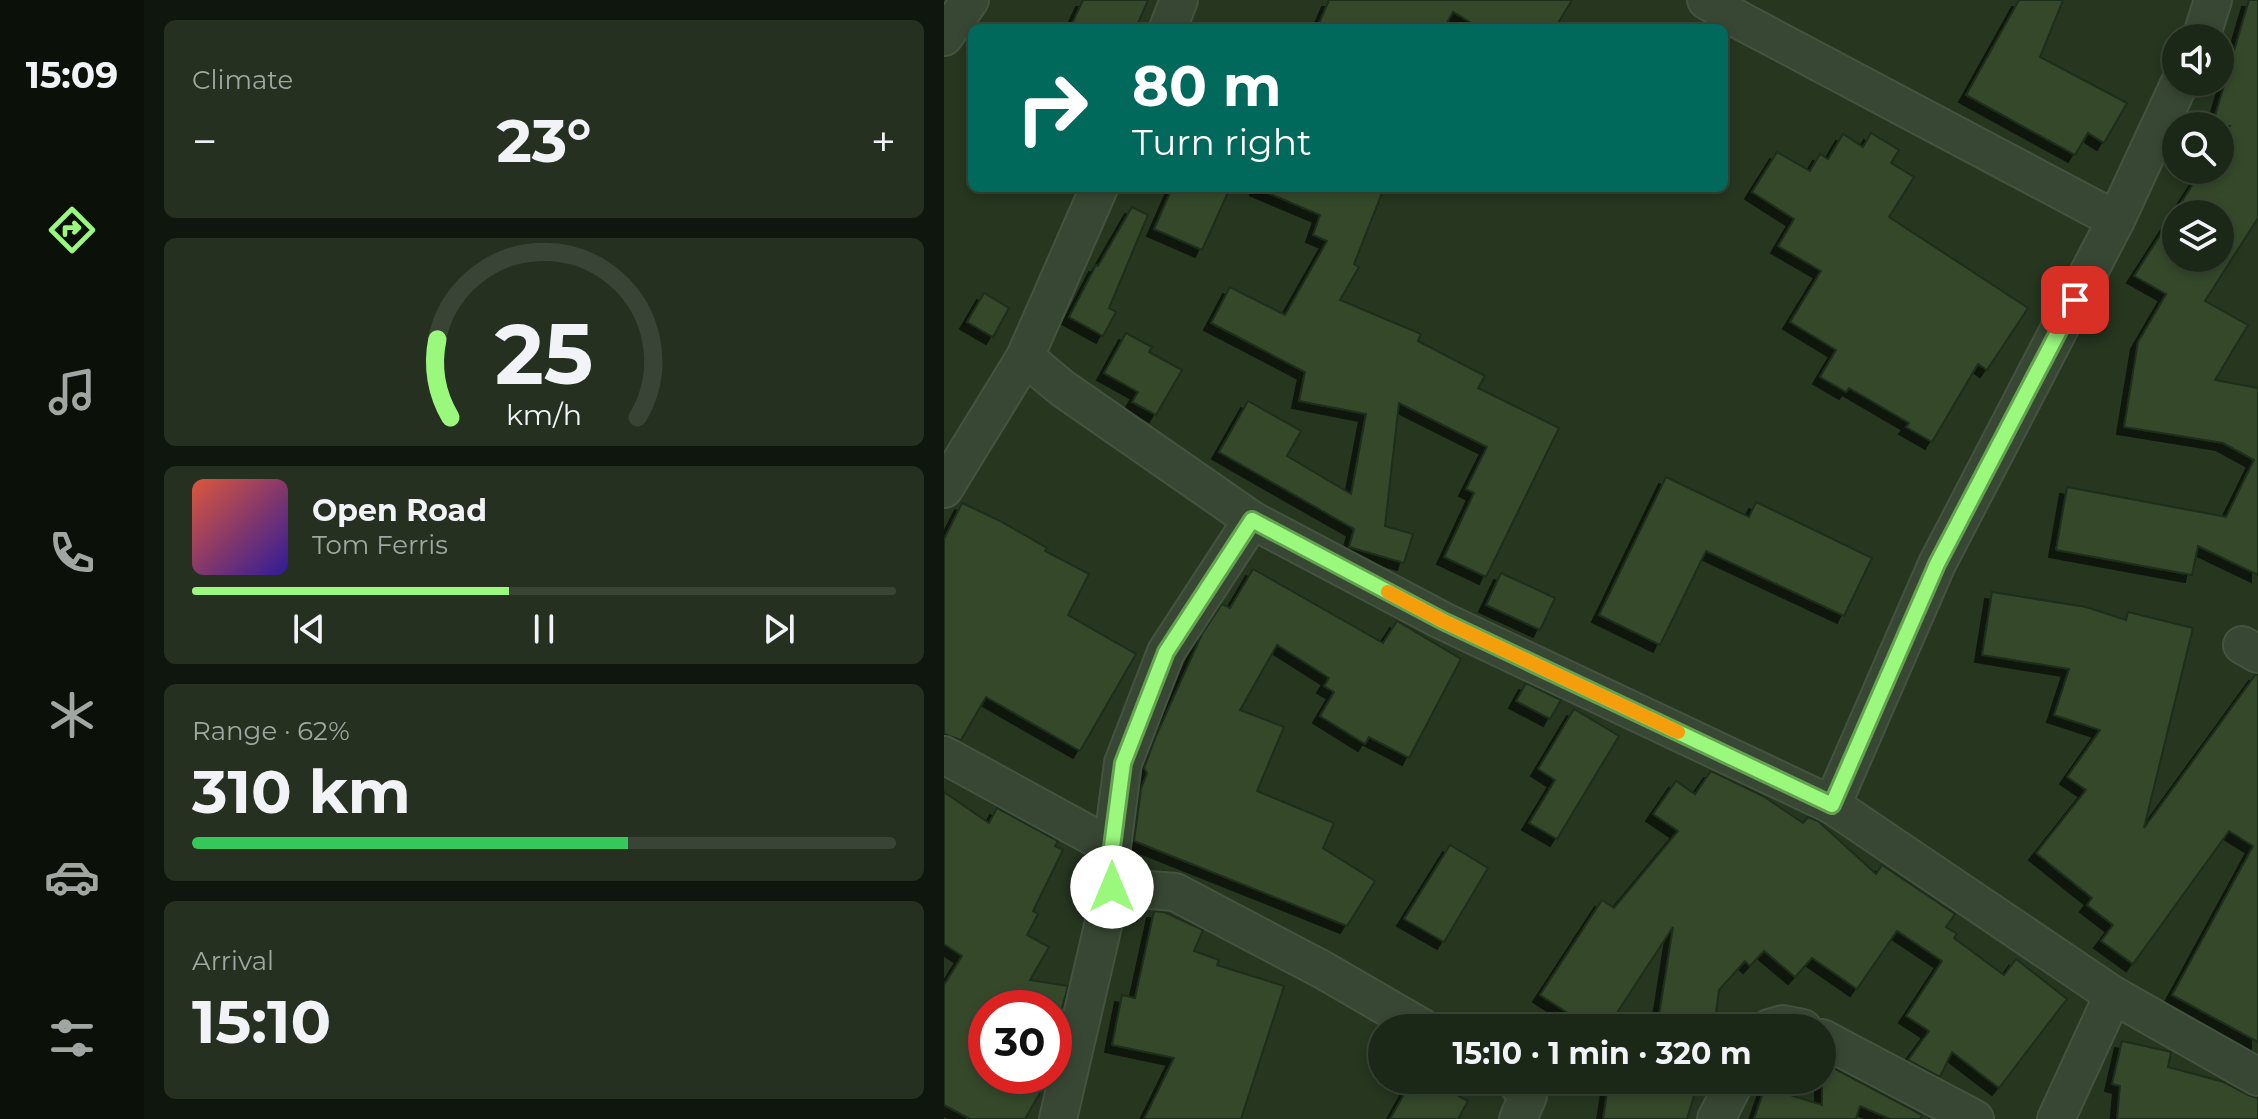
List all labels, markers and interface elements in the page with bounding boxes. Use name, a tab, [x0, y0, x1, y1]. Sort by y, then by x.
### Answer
map controls	[2162, 24, 2234, 272]
button: sound	[2162, 24, 2234, 96]
text: 80 m	[1132, 52, 1282, 120]
text: 15:09	[26, 53, 118, 97]
icon: right	[1000, 56, 1104, 160]
text: Climate	[192, 64, 293, 96]
text: 23°	[496, 104, 592, 177]
button: search	[2162, 112, 2234, 184]
text: −	[192, 114, 217, 168]
text: +	[871, 114, 896, 168]
text: Turn right	[1132, 120, 1312, 164]
button: layers	[2162, 200, 2234, 272]
icon: directions	[44, 202, 100, 258]
pin	[2041, 266, 2109, 334]
icon: arrive	[2053, 278, 2097, 322]
text: 25	[495, 302, 593, 404]
icon: music	[44, 364, 100, 420]
text: km/h	[506, 397, 582, 432]
text: Open Road	[312, 492, 487, 529]
icon: phone	[44, 525, 100, 581]
text: Tom Ferris	[312, 529, 448, 561]
icon: previous	[287, 607, 331, 651]
icon: pause	[522, 607, 566, 651]
icon: next	[757, 607, 801, 651]
icon: climate	[44, 687, 100, 743]
text: Range · 62%	[192, 715, 350, 747]
text: 310 km	[192, 755, 411, 828]
position arrow	[1070, 845, 1154, 929]
icon: car	[44, 849, 100, 905]
text: Arrival	[192, 945, 274, 977]
text: 15:10	[192, 985, 331, 1058]
speed limit sign: 30	[968, 990, 1072, 1094]
icon: filters	[44, 1010, 100, 1066]
text: 15:10 · 1 min · 320 m	[1453, 1035, 1751, 1072]

